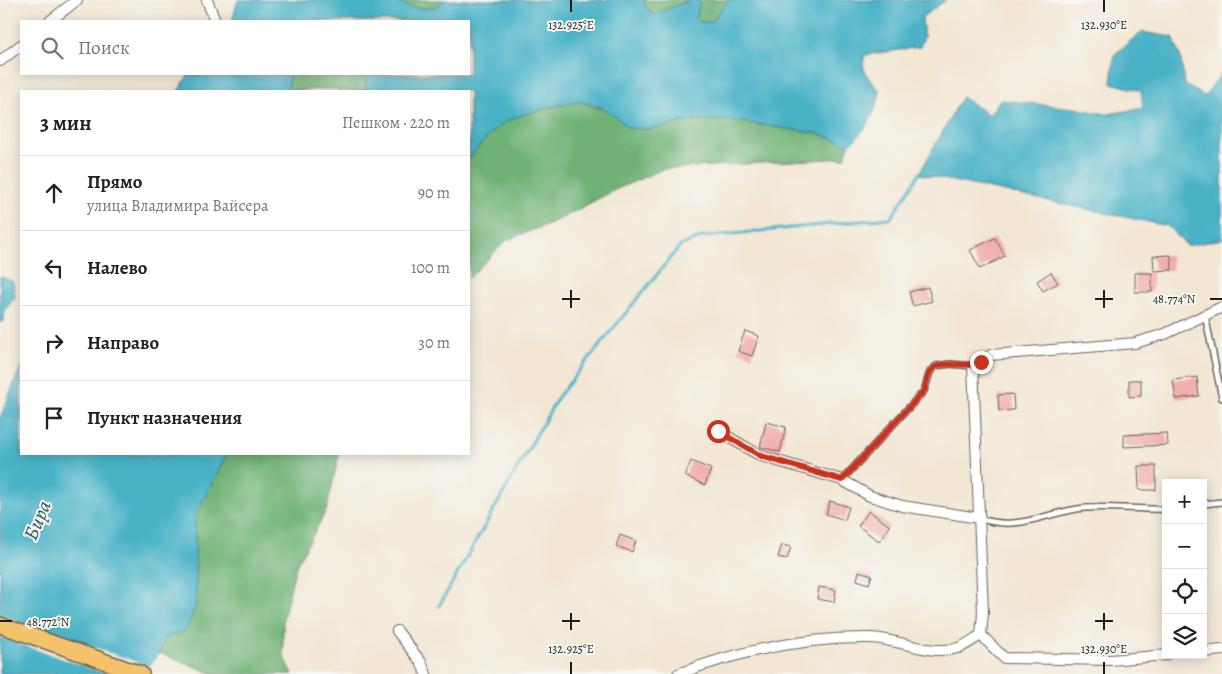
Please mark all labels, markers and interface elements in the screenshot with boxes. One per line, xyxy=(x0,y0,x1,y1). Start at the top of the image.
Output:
text: 132.925°E xyxy=(548,17,594,33)
text: 132.930°E xyxy=(1081,17,1127,33)
search box xyxy=(20,20,470,75)
icon: search xyxy=(38,34,66,62)
text: Поиск xyxy=(78,35,130,61)
text: 3 мин xyxy=(40,109,92,137)
text: Пешком · 220 m xyxy=(342,112,450,134)
text: Прямо xyxy=(87,169,142,195)
icon: ahead xyxy=(40,179,68,207)
text: 90 m xyxy=(418,182,450,204)
text: улица Владимира Вайсера xyxy=(87,195,268,217)
icon: left xyxy=(40,254,68,282)
text: Налево xyxy=(87,255,147,281)
text: 100 m xyxy=(411,257,450,279)
text: 48.774°N xyxy=(1153,291,1196,307)
icon: right xyxy=(40,329,68,357)
text: Направо xyxy=(87,330,159,356)
text: 30 m xyxy=(418,332,450,354)
route end xyxy=(970,351,993,374)
icon: arrive xyxy=(40,404,68,432)
text: Пункт назначения xyxy=(87,405,242,431)
route start xyxy=(707,420,730,443)
map controls xyxy=(1162,479,1207,659)
button: + xyxy=(1162,479,1207,524)
water label: Бира xyxy=(17,496,58,544)
button: − xyxy=(1162,524,1207,569)
button: locate xyxy=(1162,569,1207,614)
text: 48.772°N xyxy=(27,614,70,630)
button: layers xyxy=(1162,614,1207,659)
text: 132.925°E xyxy=(548,641,594,657)
text: 132.930°E xyxy=(1081,641,1127,657)

